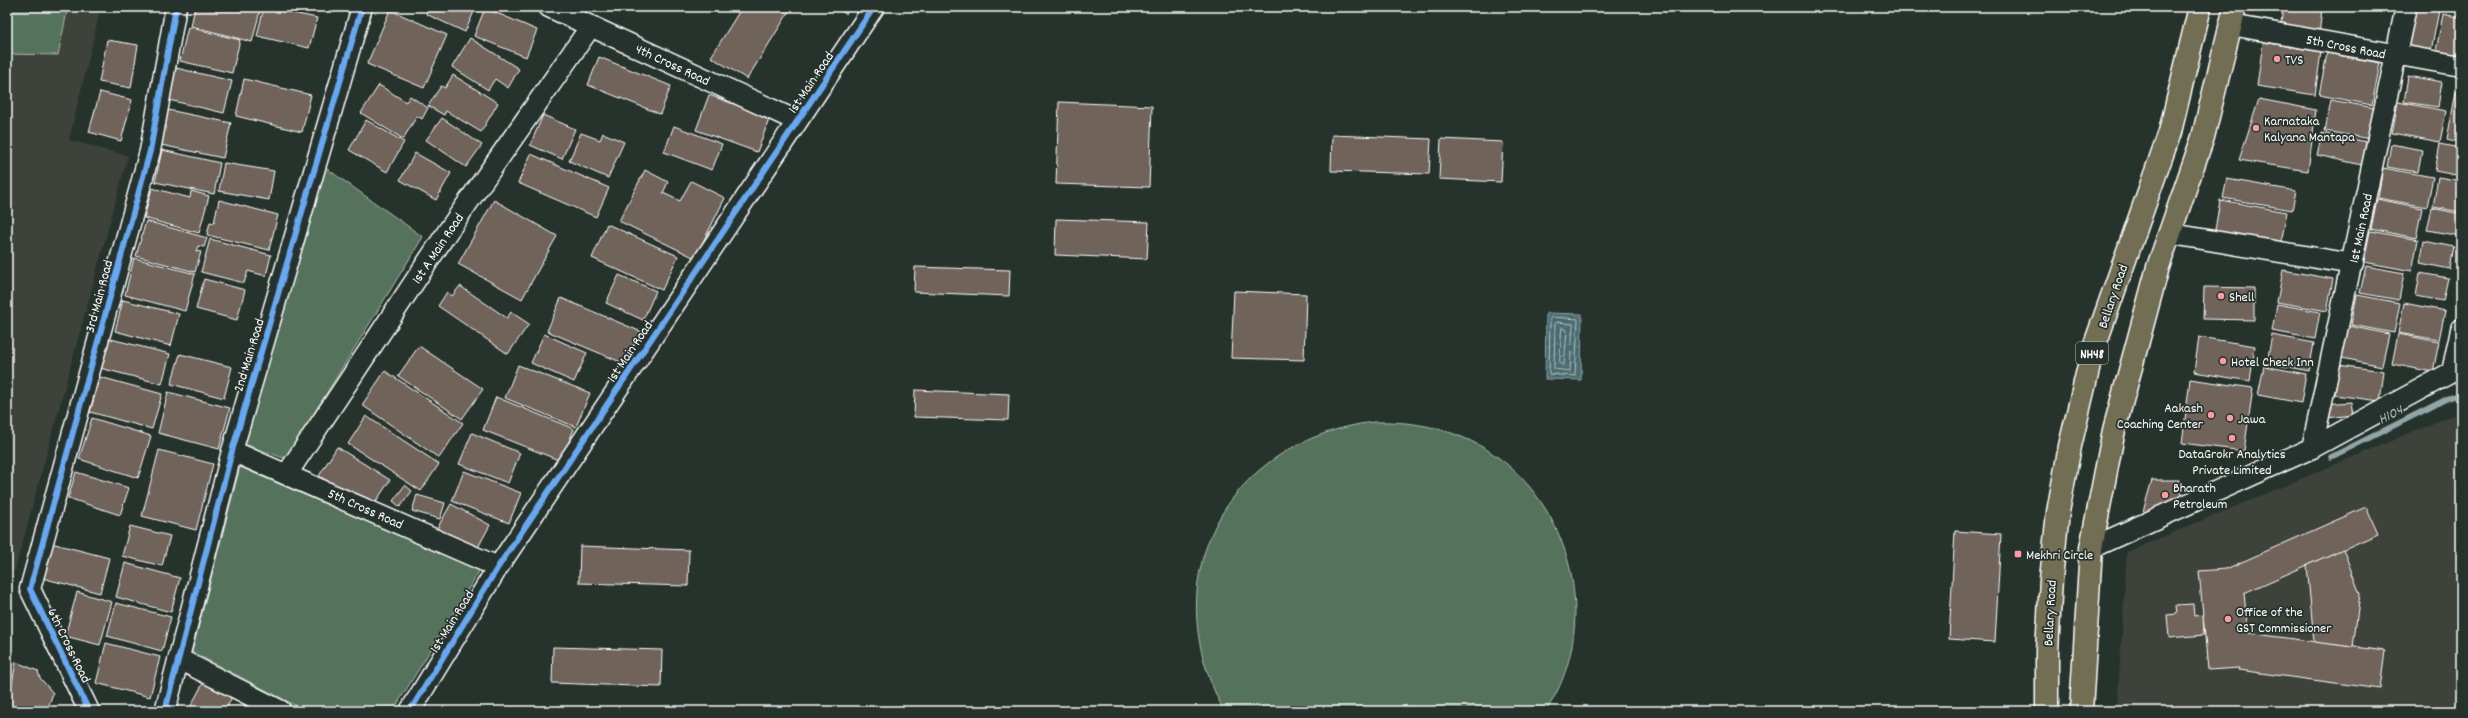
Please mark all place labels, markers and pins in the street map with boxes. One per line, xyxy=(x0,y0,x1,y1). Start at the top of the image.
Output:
place label: TVS xyxy=(2285,51,2304,71)
marker: TVS xyxy=(2272,54,2282,64)
place label: Karnataka Kalyana Mantapa xyxy=(2264,112,2355,148)
marker: Karnataka Kalyana Mantapa xyxy=(2251,123,2261,133)
place label: Shell xyxy=(2229,288,2255,308)
marker: Shell xyxy=(2216,291,2226,301)
place label: Hotel Check Inn xyxy=(2231,353,2314,373)
marker: Hotel Check Inn xyxy=(2218,356,2228,366)
place label: Aakash Coaching Center xyxy=(2117,399,2204,435)
marker: Aakash Coaching Center xyxy=(2206,410,2216,420)
place label: Jawa xyxy=(2238,410,2266,430)
marker: Jawa xyxy=(2225,413,2235,423)
marker: DataGrokr Analytics Private Limited xyxy=(2227,433,2237,443)
place label: DataGrokr Analytics Private Limited xyxy=(2178,445,2286,481)
place label: Bharath Petroleum xyxy=(2173,479,2227,515)
marker: Bharath Petroleum xyxy=(2160,490,2170,500)
place label: Mekhri Circle xyxy=(2026,546,2093,566)
marker: Mekhri Circle xyxy=(2013,549,2023,559)
place label: Office of the GST Commissioner xyxy=(2236,603,2332,639)
marker: Office of the GST Commissioner xyxy=(2223,614,2233,624)

